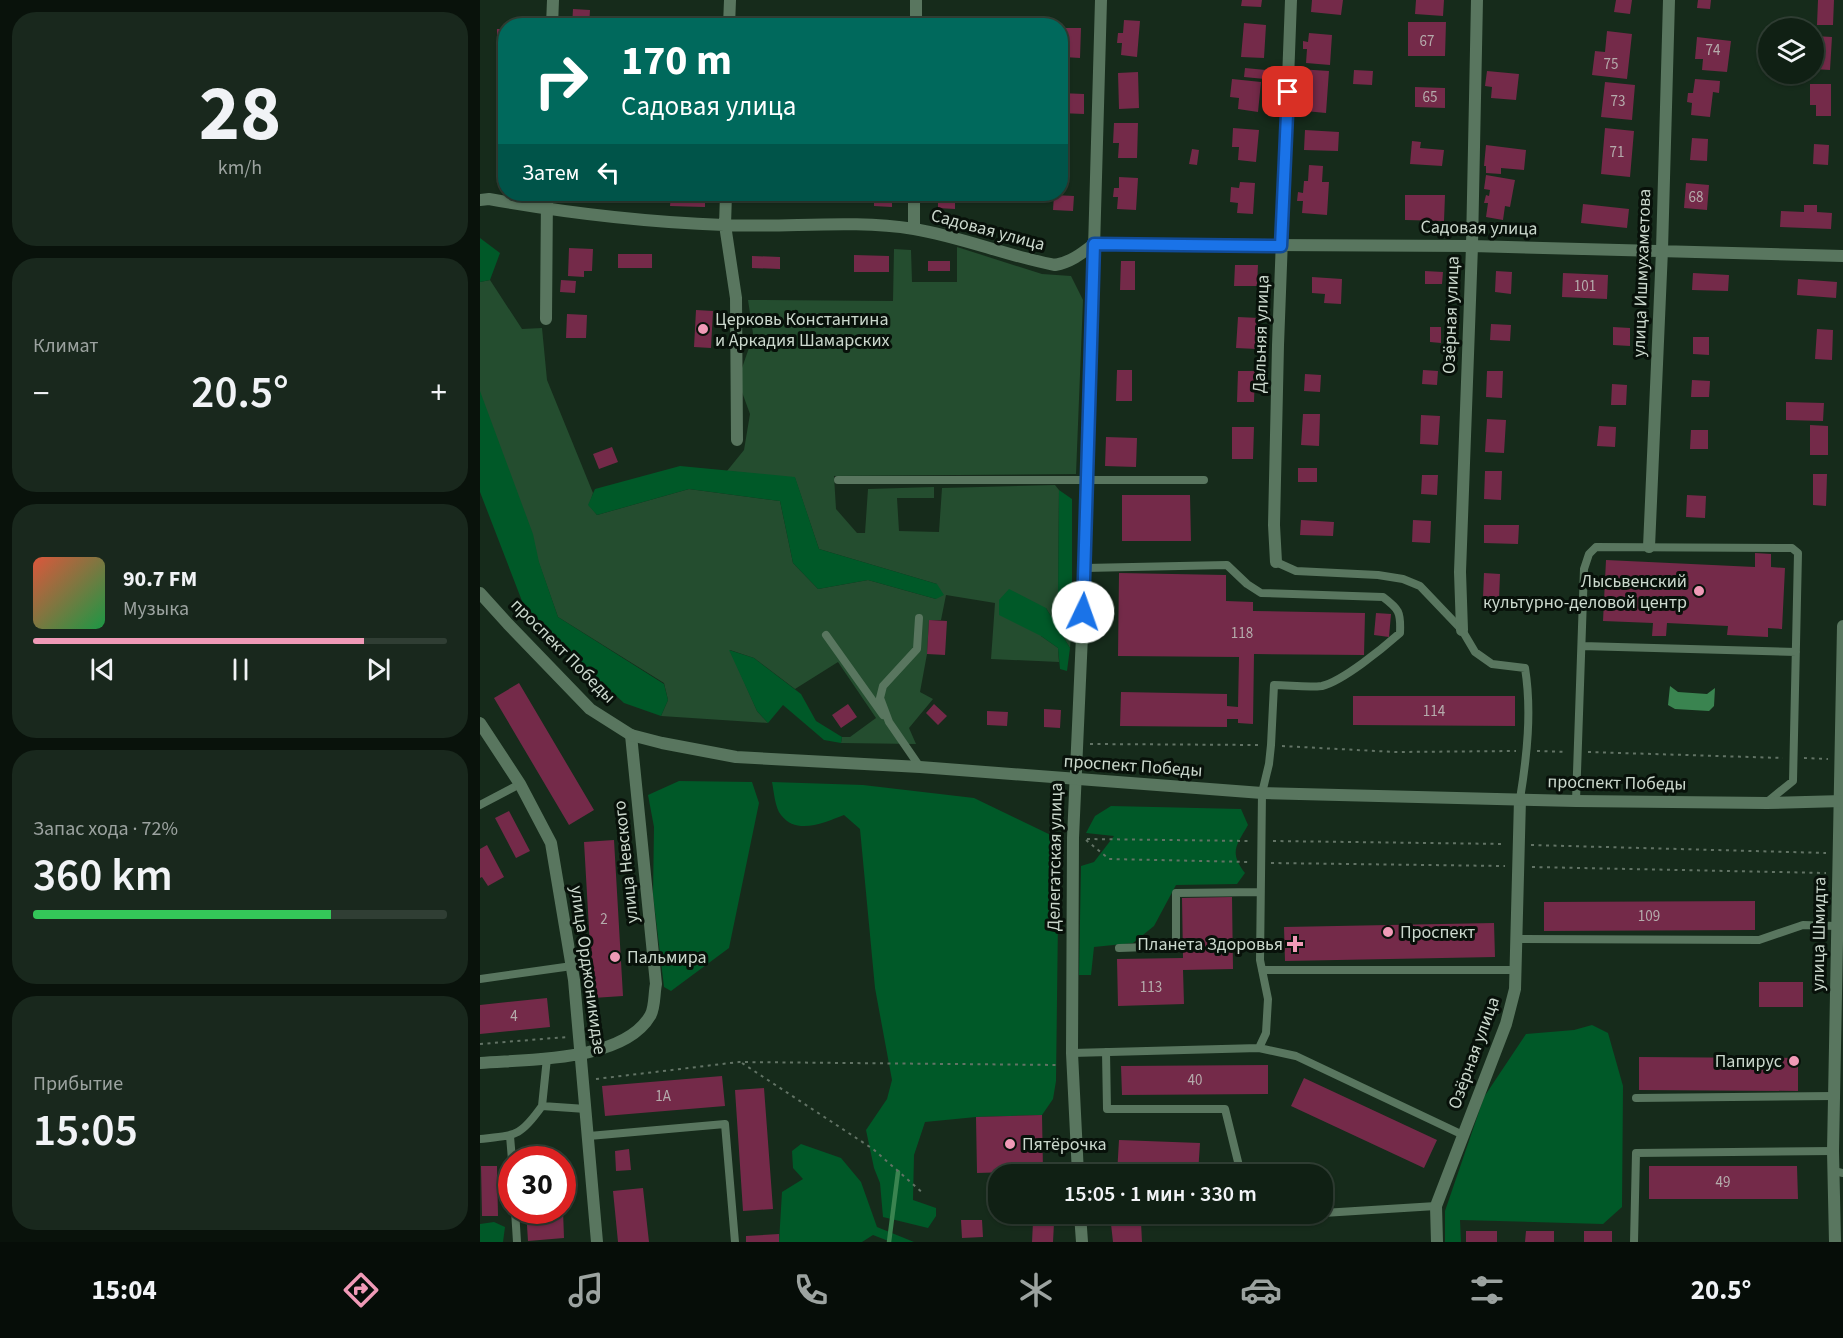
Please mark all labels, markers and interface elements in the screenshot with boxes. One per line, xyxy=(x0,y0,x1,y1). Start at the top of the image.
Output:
map controls xyxy=(1758,18,1824,84)
button: layers xyxy=(1758,18,1824,84)
text: 170 m xyxy=(621,31,732,91)
house number: 67 xyxy=(1420,31,1434,52)
house number: 74 xyxy=(1706,40,1721,61)
icon: right xyxy=(522,42,600,120)
house number: 75 xyxy=(1604,54,1618,75)
text: 28 xyxy=(199,59,281,170)
pin xyxy=(1262,66,1313,117)
icon: arrive xyxy=(1271,75,1304,108)
text: Садовая улица xyxy=(621,87,796,126)
house number: 65 xyxy=(1423,87,1437,108)
house number: 73 xyxy=(1611,91,1625,112)
house number: 71 xyxy=(1610,142,1624,163)
text: km/h xyxy=(218,154,262,182)
icon: left xyxy=(592,156,625,189)
text: Затем xyxy=(522,157,580,189)
house number: 68 xyxy=(1689,187,1703,208)
street label: улица Ишмухаметова xyxy=(1627,188,1657,358)
street label: Садовая улица xyxy=(928,203,1048,257)
street label: Садовая улица xyxy=(1420,214,1538,242)
street label: Озёрная улица xyxy=(1436,256,1466,374)
street label: Дальняя улица xyxy=(1246,274,1276,394)
house number: 101 xyxy=(1574,276,1596,297)
place label: Церковь Константина и Аркадия Шамарских xyxy=(715,307,890,353)
marker: Церковь Константина и Аркадия Шамарских xyxy=(696,322,710,336)
text: Климат xyxy=(33,332,99,360)
text: 20.5° xyxy=(191,361,289,425)
text: − xyxy=(33,370,49,417)
text: + xyxy=(431,370,447,417)
text: 90.7 FM xyxy=(123,563,197,595)
place label: Лысьвенский культурно-деловой центр xyxy=(1483,569,1687,615)
position arrow xyxy=(1051,580,1115,644)
marker: Лысьвенский культурно-деловой центр xyxy=(1692,584,1706,598)
street label: проспект Победы xyxy=(505,593,621,709)
text: Музыка xyxy=(123,595,189,623)
house number: 118 xyxy=(1231,623,1253,644)
icon: previous xyxy=(86,653,119,686)
icon: pause xyxy=(224,653,257,686)
icon: next xyxy=(362,653,395,686)
house number: 114 xyxy=(1423,701,1446,722)
street label: проспект Победы xyxy=(1063,749,1203,783)
street label: проспект Победы xyxy=(1547,769,1687,797)
street label: Делегатская улица xyxy=(1041,782,1069,932)
street label: улица Невского xyxy=(607,799,645,925)
text: Запас хода · 72% xyxy=(33,815,178,843)
text: 360 km xyxy=(33,844,173,908)
street label: улица Шмидта xyxy=(1806,877,1832,991)
street label: улица Орджоникидзе xyxy=(564,884,612,1056)
house number: 109 xyxy=(1638,906,1660,927)
house number: 2 xyxy=(600,909,608,930)
place label: Проспект xyxy=(1400,920,1475,945)
marker: Проспект xyxy=(1381,925,1395,939)
place label: Планета Здоровья xyxy=(1137,932,1283,957)
marker: Планета Здоровья xyxy=(1288,937,1302,951)
place label: Пальмира xyxy=(627,945,706,970)
marker: Пальмира xyxy=(608,950,622,964)
house number: 113 xyxy=(1140,977,1162,998)
street label: Озёрная улица xyxy=(1442,993,1506,1113)
house number: 4 xyxy=(510,1006,518,1027)
place label: Папирус xyxy=(1715,1049,1782,1074)
marker: Папирус xyxy=(1787,1054,1801,1068)
text: Прибытие xyxy=(33,1070,123,1098)
house number: 40 xyxy=(1188,1070,1202,1091)
house number: 1А xyxy=(655,1086,672,1107)
text: 15:05 xyxy=(33,1099,138,1163)
place label: Пятёрочка xyxy=(1022,1132,1107,1157)
marker: Пятёрочка xyxy=(1003,1137,1017,1151)
speed limit sign: 30 xyxy=(498,1146,576,1224)
house number: 49 xyxy=(1716,1172,1730,1193)
text: 15:05 · 1 мин · 330 m xyxy=(1064,1178,1257,1210)
icon: directions xyxy=(340,1269,382,1311)
icon: music xyxy=(565,1269,607,1311)
icon: phone xyxy=(790,1269,832,1311)
icon: climate xyxy=(1015,1269,1057,1311)
icon: car xyxy=(1240,1269,1282,1311)
icon: filters xyxy=(1466,1269,1508,1311)
text: 15:04 xyxy=(92,1271,157,1310)
text: 20.5° xyxy=(1691,1271,1751,1310)

